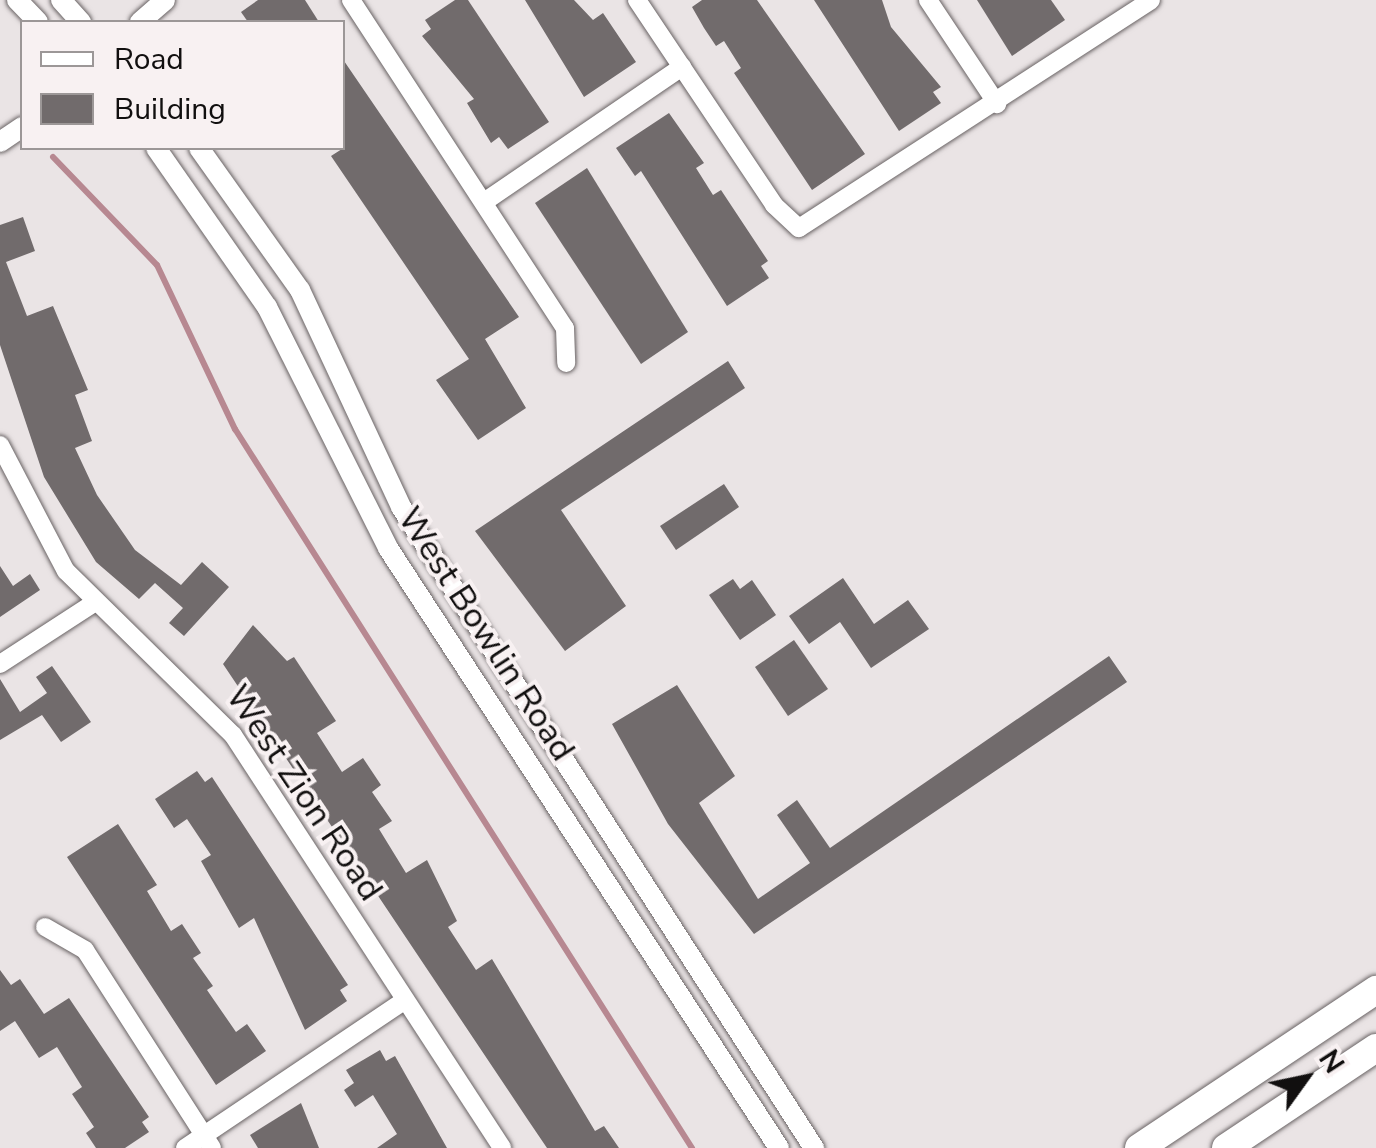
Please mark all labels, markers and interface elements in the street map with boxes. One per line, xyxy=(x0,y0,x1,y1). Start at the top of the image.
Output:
legend xyxy=(20,20,345,150)
text: Road xyxy=(114,39,184,80)
text: Building xyxy=(114,89,226,130)
street label: West Bowlin Road xyxy=(388,499,584,769)
street label: West Zion Road xyxy=(216,677,392,909)
north arrow xyxy=(1256,1028,1356,1128)
text: N xyxy=(1310,1043,1353,1081)

